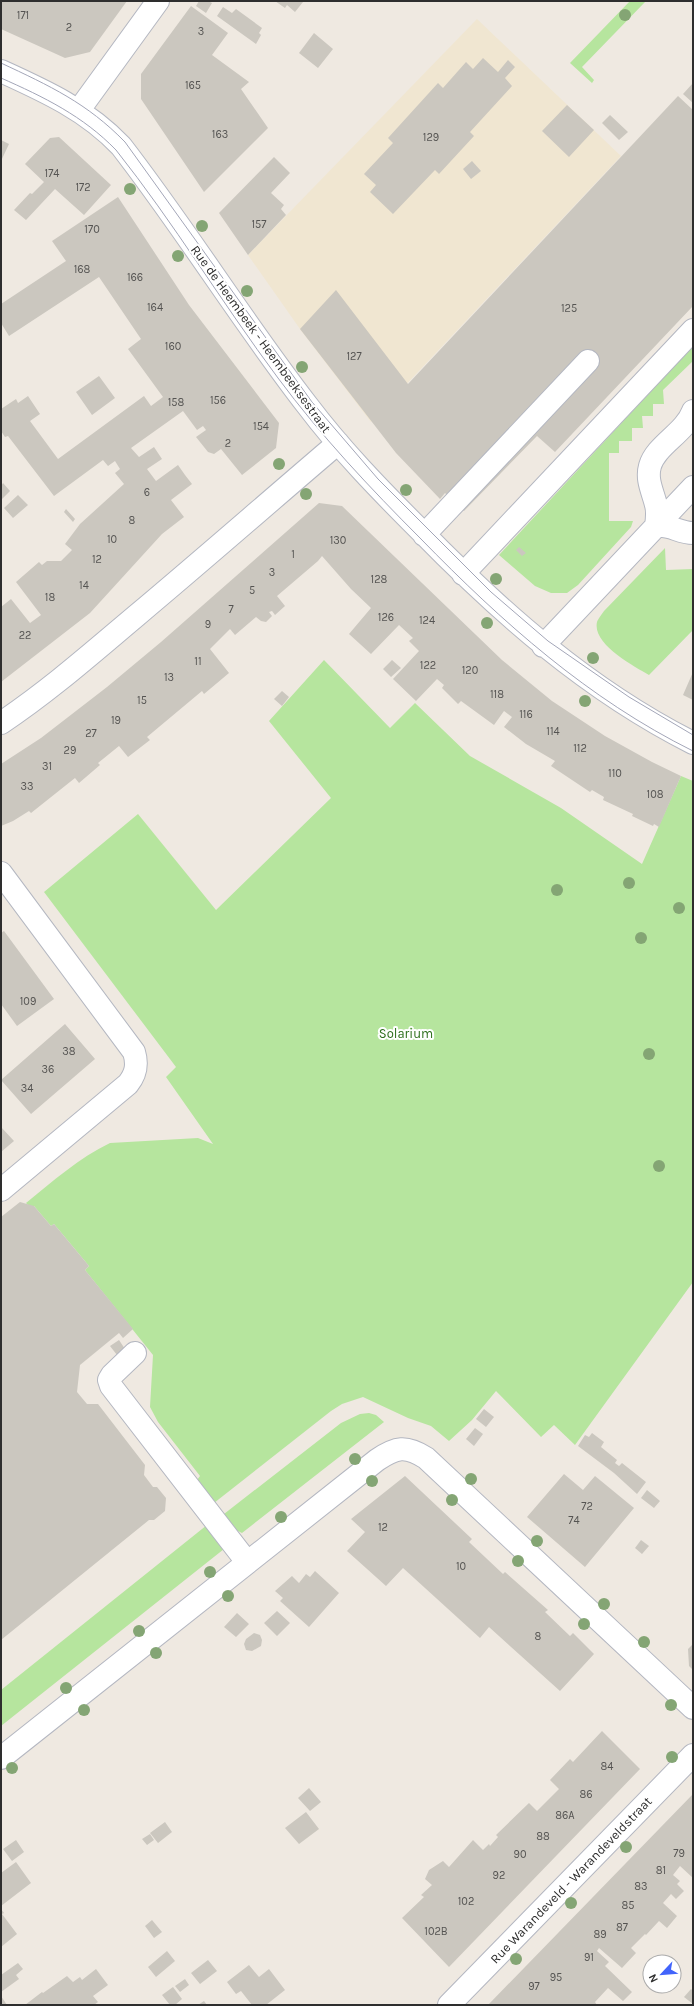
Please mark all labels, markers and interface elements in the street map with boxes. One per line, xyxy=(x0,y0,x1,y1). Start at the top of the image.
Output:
house number: 171 xyxy=(17,9,29,22)
house number: 2 xyxy=(66,21,72,34)
house number: 3 xyxy=(198,25,204,38)
house number: 165 xyxy=(185,79,201,92)
house number: 163 xyxy=(212,128,228,141)
house number: 129 xyxy=(423,131,439,144)
house number: 174 xyxy=(45,167,59,180)
house number: 172 xyxy=(75,181,91,194)
house number: 157 xyxy=(251,218,267,231)
house number: 170 xyxy=(84,223,100,236)
street label: Rue de Heembeek - Heembeeksestraat xyxy=(188,242,334,436)
house number: 168 xyxy=(74,263,91,276)
house number: 166 xyxy=(127,271,143,284)
house number: 164 xyxy=(147,301,163,314)
house number: 125 xyxy=(561,302,577,315)
house number: 160 xyxy=(165,340,181,353)
house number: 127 xyxy=(346,350,362,363)
house number: 156 xyxy=(210,394,226,407)
house number: 158 xyxy=(168,396,185,409)
house number: 154 xyxy=(253,420,269,433)
house number: 2 xyxy=(225,437,231,450)
house number: 6 xyxy=(144,486,150,499)
house number: 8 xyxy=(129,514,136,527)
house number: 10 xyxy=(107,533,117,546)
house number: 130 xyxy=(330,534,346,547)
house number: 1 xyxy=(291,548,295,561)
house number: 12 xyxy=(92,553,102,566)
house number: 3 xyxy=(269,566,275,579)
house number: 128 xyxy=(371,573,388,586)
house number: 14 xyxy=(79,579,89,592)
house number: 5 xyxy=(249,584,255,597)
house number: 18 xyxy=(45,591,55,604)
house number: 7 xyxy=(228,603,234,616)
house number: 126 xyxy=(378,611,394,624)
house number: 124 xyxy=(419,614,435,627)
house number: 9 xyxy=(205,618,211,631)
house number: 22 xyxy=(19,629,31,642)
house number: 11 xyxy=(194,655,202,668)
house number: 122 xyxy=(420,659,436,672)
house number: 120 xyxy=(462,664,478,677)
house number: 13 xyxy=(164,671,174,684)
house number: 118 xyxy=(490,688,504,701)
house number: 15 xyxy=(137,694,147,707)
house number: 116 xyxy=(519,708,533,721)
house number: 19 xyxy=(111,714,121,727)
house number: 114 xyxy=(546,725,560,738)
house number: 27 xyxy=(85,727,97,740)
house number: 112 xyxy=(573,742,587,755)
house number: 29 xyxy=(64,744,76,757)
house number: 31 xyxy=(42,760,52,773)
house number: 110 xyxy=(608,767,622,780)
house number: 33 xyxy=(21,780,34,793)
house number: 108 xyxy=(647,788,664,801)
house number: 109 xyxy=(20,995,36,1008)
park label: Solarium xyxy=(379,1026,433,1041)
house number: 38 xyxy=(62,1045,76,1058)
house number: 36 xyxy=(42,1063,54,1076)
house number: 34 xyxy=(21,1082,33,1095)
house number: 72 xyxy=(581,1500,593,1513)
house number: 74 xyxy=(568,1514,580,1527)
house number: 12 xyxy=(378,1521,388,1534)
house number: 10 xyxy=(456,1560,466,1573)
house number: 8 xyxy=(535,1630,542,1643)
house number: 84 xyxy=(601,1760,613,1773)
house number: 86 xyxy=(579,1788,593,1801)
street label: Rue Warandeveld - Warandeveldstraat xyxy=(487,1793,655,1966)
house number: 86A xyxy=(555,1809,575,1822)
house number: 88 xyxy=(536,1830,550,1843)
house number: 79 xyxy=(673,1847,685,1860)
house number: 90 xyxy=(514,1848,526,1861)
house number: 81 xyxy=(656,1864,666,1877)
house number: 92 xyxy=(493,1869,505,1882)
house number: 83 xyxy=(634,1880,648,1893)
house number: 102 xyxy=(458,1895,474,1908)
house number: 85 xyxy=(622,1899,634,1912)
house number: 87 xyxy=(616,1921,628,1934)
house number: 102B xyxy=(424,1925,448,1938)
house number: 89 xyxy=(593,1928,607,1941)
house number: 91 xyxy=(584,1951,594,1964)
north arrow xyxy=(642,1954,682,1994)
house number: 95 xyxy=(550,1971,562,1984)
text: N xyxy=(646,1972,661,1985)
house number: 97 xyxy=(528,1980,540,1993)

